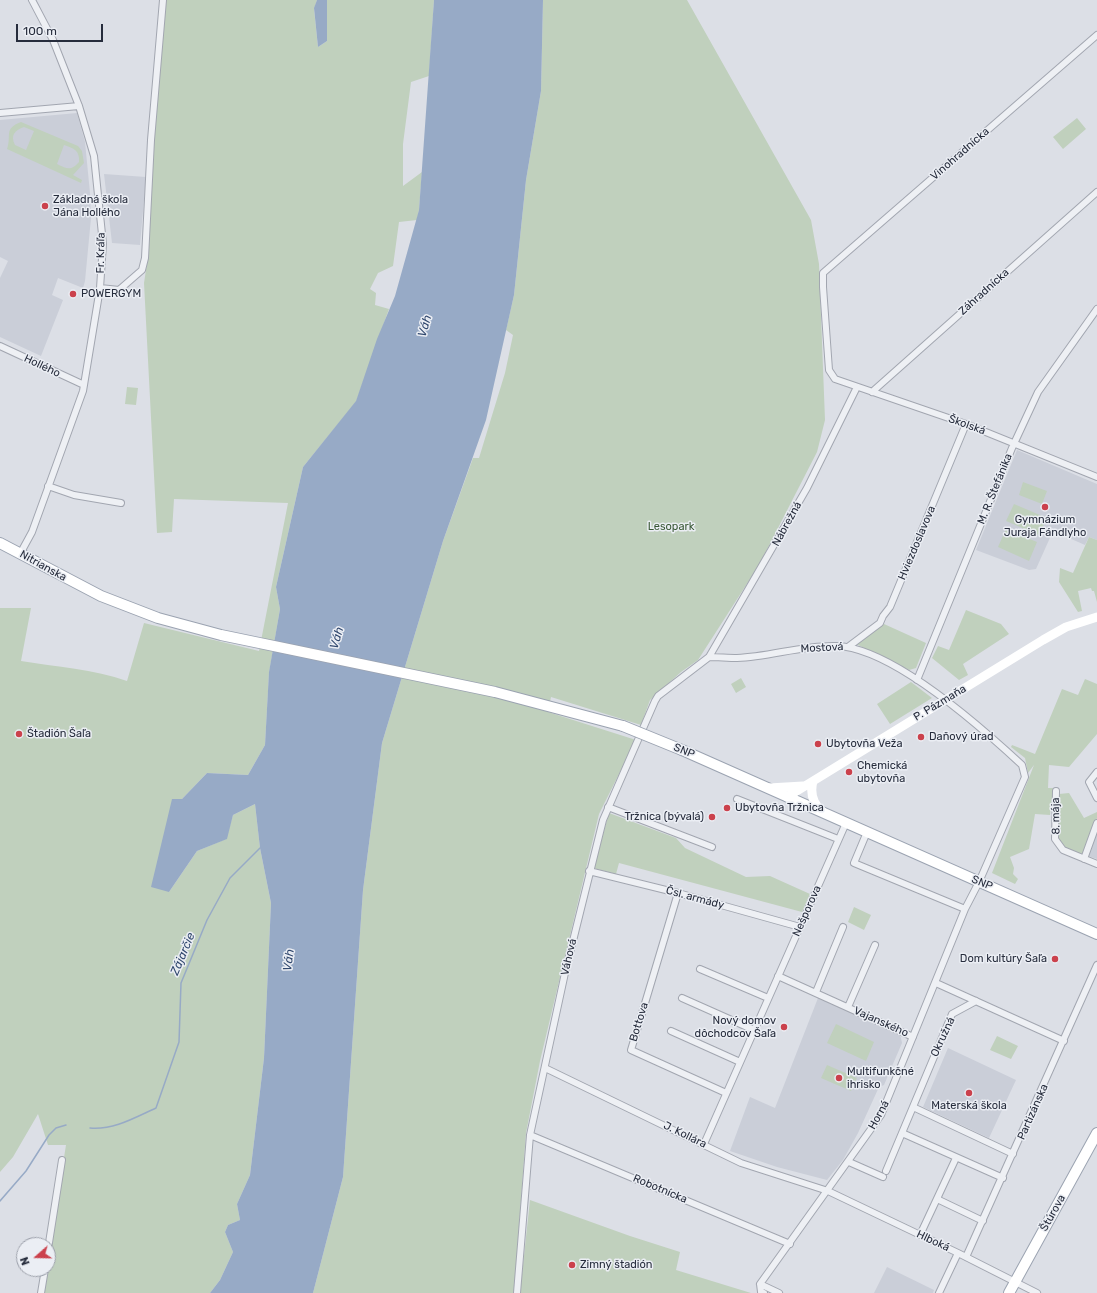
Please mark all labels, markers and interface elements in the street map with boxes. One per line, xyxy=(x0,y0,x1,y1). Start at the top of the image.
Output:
scale bar xyxy=(18,16,105,42)
text: 100 m xyxy=(23,24,57,38)
street label: Vinohradnícka xyxy=(928,125,992,183)
place label: Základná škola Jána Hollého xyxy=(53,193,128,219)
marker: Základná škola Jána Hollého xyxy=(40,201,50,211)
street label: Fr. Kráľa xyxy=(94,232,108,274)
street label: Záhradnícka xyxy=(956,266,1012,318)
place label: POWERGYM xyxy=(81,287,141,301)
marker: POWERGYM xyxy=(68,289,78,299)
water label: Váh xyxy=(415,313,435,339)
street label: Hollého xyxy=(22,352,62,380)
street label: Školská xyxy=(947,412,987,438)
street label: M. R. Štefánika xyxy=(975,452,1015,526)
street label: Nábrežná xyxy=(769,499,805,549)
marker: Gymnázium Juraja Fándlyho xyxy=(1040,502,1050,512)
street label: Hviezdoslavova xyxy=(895,504,939,582)
place label: Gymnázium Juraja Fándlyho xyxy=(1004,513,1086,539)
park label: Lesopark xyxy=(648,520,694,534)
street label: Nitrianska xyxy=(17,548,69,584)
water label: Váh xyxy=(327,625,347,651)
street label: Mostová xyxy=(800,640,844,656)
street label: P. Pázmaňa xyxy=(911,682,969,724)
place label: Štadión Šaľa xyxy=(27,727,91,741)
marker: Štadión Šaľa xyxy=(14,729,24,739)
place label: Daňový úrad xyxy=(929,730,994,744)
marker: Daňový úrad xyxy=(916,732,926,742)
place label: Ubytovňa Veža xyxy=(826,737,903,751)
marker: Ubytovňa Veža xyxy=(813,739,823,749)
street label: SNP xyxy=(672,741,696,761)
place label: Chemická ubytovňa xyxy=(857,759,907,785)
marker: Chemická ubytovňa xyxy=(844,767,854,777)
street label: 8. mája xyxy=(1049,797,1063,835)
place label: Ubytovňa Tržnica xyxy=(735,801,824,815)
marker: Ubytovňa Tržnica xyxy=(722,803,732,813)
place label: Tržnica (bývalá) xyxy=(624,810,704,824)
marker: Tržnica (bývalá) xyxy=(707,812,717,822)
street label: SNP xyxy=(970,873,994,893)
street label: Nešporova xyxy=(790,883,824,939)
street label: Čsl. armády xyxy=(664,884,726,912)
water label: Zájarčie xyxy=(168,930,198,978)
street label: Váhová xyxy=(558,937,580,977)
water label: Váh xyxy=(281,948,297,972)
place label: Dom kultúry Šaľa xyxy=(960,952,1047,966)
marker: Dom kultúry Šaľa xyxy=(1050,954,1060,964)
street label: Bottova xyxy=(627,1001,651,1043)
street label: Vajanského xyxy=(852,1004,910,1040)
place label: Nový domov dôchodcov Šaľa xyxy=(695,1014,776,1040)
street label: Okružná xyxy=(928,1015,958,1059)
marker: Nový domov dôchodcov Šaľa xyxy=(779,1022,789,1032)
place label: Multifunkčné ihrisko xyxy=(847,1065,914,1091)
marker: Multifunkčné ihrisko xyxy=(834,1073,844,1083)
street label: Partizánska xyxy=(1015,1082,1051,1142)
marker: Materská škola xyxy=(964,1088,974,1098)
street label: Horná xyxy=(866,1098,892,1132)
place label: Materská škola xyxy=(931,1099,1007,1113)
street label: J. Kollára xyxy=(661,1119,709,1151)
street label: Robotnícka xyxy=(631,1172,689,1206)
street label: Štúrova xyxy=(1038,1192,1068,1234)
street label: Hlboká xyxy=(914,1228,952,1254)
north arrow xyxy=(16,1237,56,1277)
text: N xyxy=(18,1255,33,1267)
place label: Zimný štadión xyxy=(580,1258,652,1272)
marker: Zimný štadión xyxy=(567,1260,577,1270)

